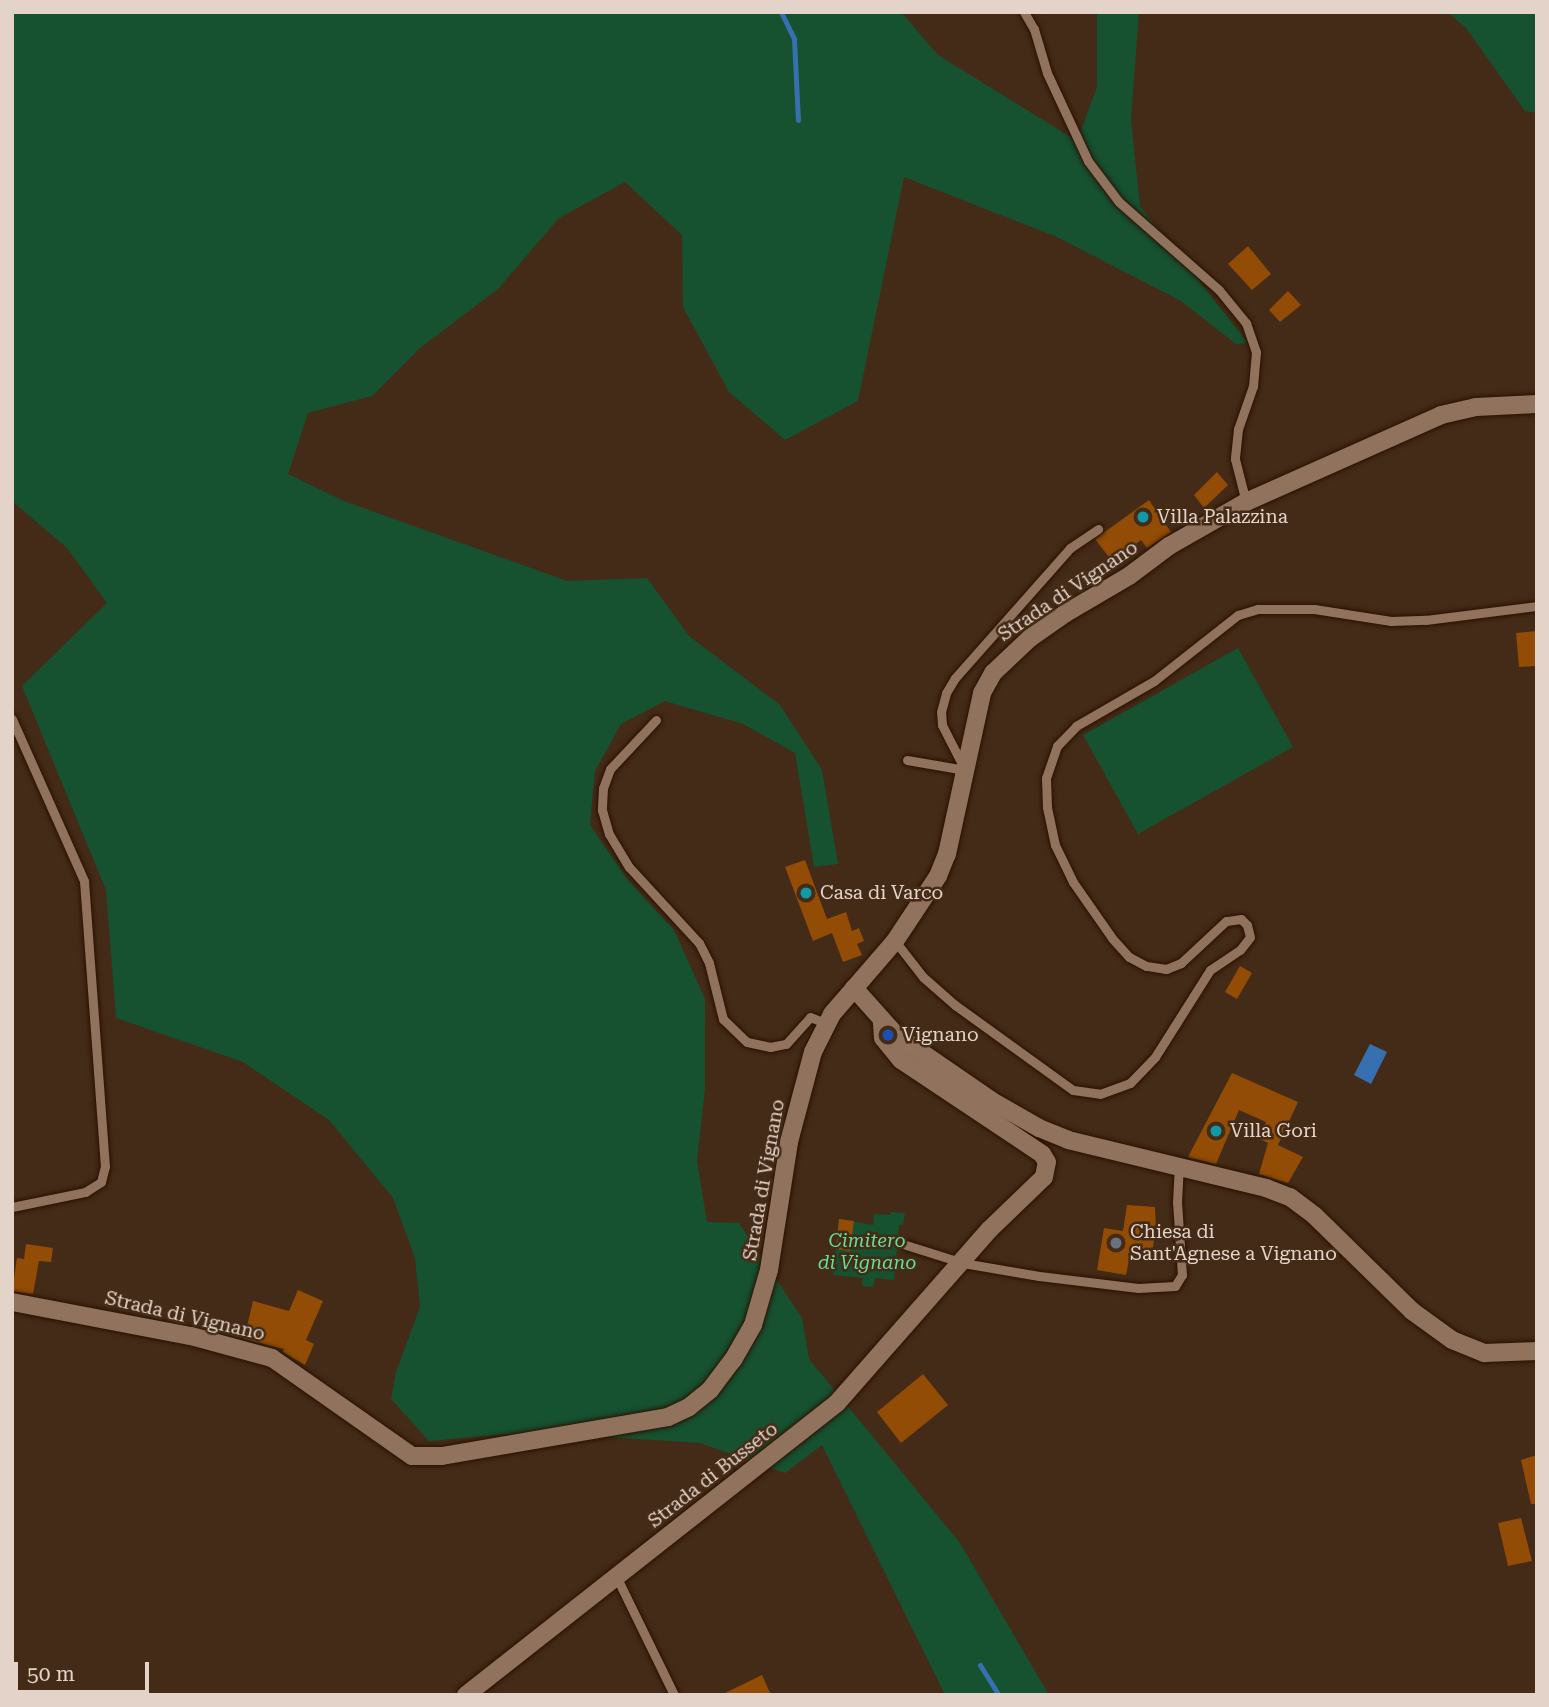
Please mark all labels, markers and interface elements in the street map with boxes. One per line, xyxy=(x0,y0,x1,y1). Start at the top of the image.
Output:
place label: Villa Palazzina xyxy=(1157,506,1288,528)
marker: Villa Palazzina xyxy=(1135,509,1151,525)
street label: Strada di Vignano xyxy=(994,536,1142,646)
place label: Casa di Varco xyxy=(820,882,943,904)
marker: Casa di Varco xyxy=(798,885,814,901)
place label: Vignano xyxy=(902,1024,979,1046)
marker: Vignano xyxy=(880,1027,896,1043)
street label: Strada di Vignano xyxy=(739,1098,789,1262)
place label: Villa Gori xyxy=(1230,1120,1317,1142)
marker: Villa Gori xyxy=(1208,1123,1224,1139)
place label: Chiesa di Sant'Agnese a Vignano xyxy=(1130,1221,1337,1265)
park label: Cimitero di Vignano xyxy=(818,1230,916,1274)
marker: Chiesa di Sant'Agnese a Vignano xyxy=(1108,1235,1124,1251)
street label: Strada di Vignano xyxy=(103,1287,267,1345)
street label: Strada di Busseto xyxy=(644,1417,782,1533)
scale bar xyxy=(18,1648,152,1692)
text: 50 m xyxy=(27,1662,75,1686)

